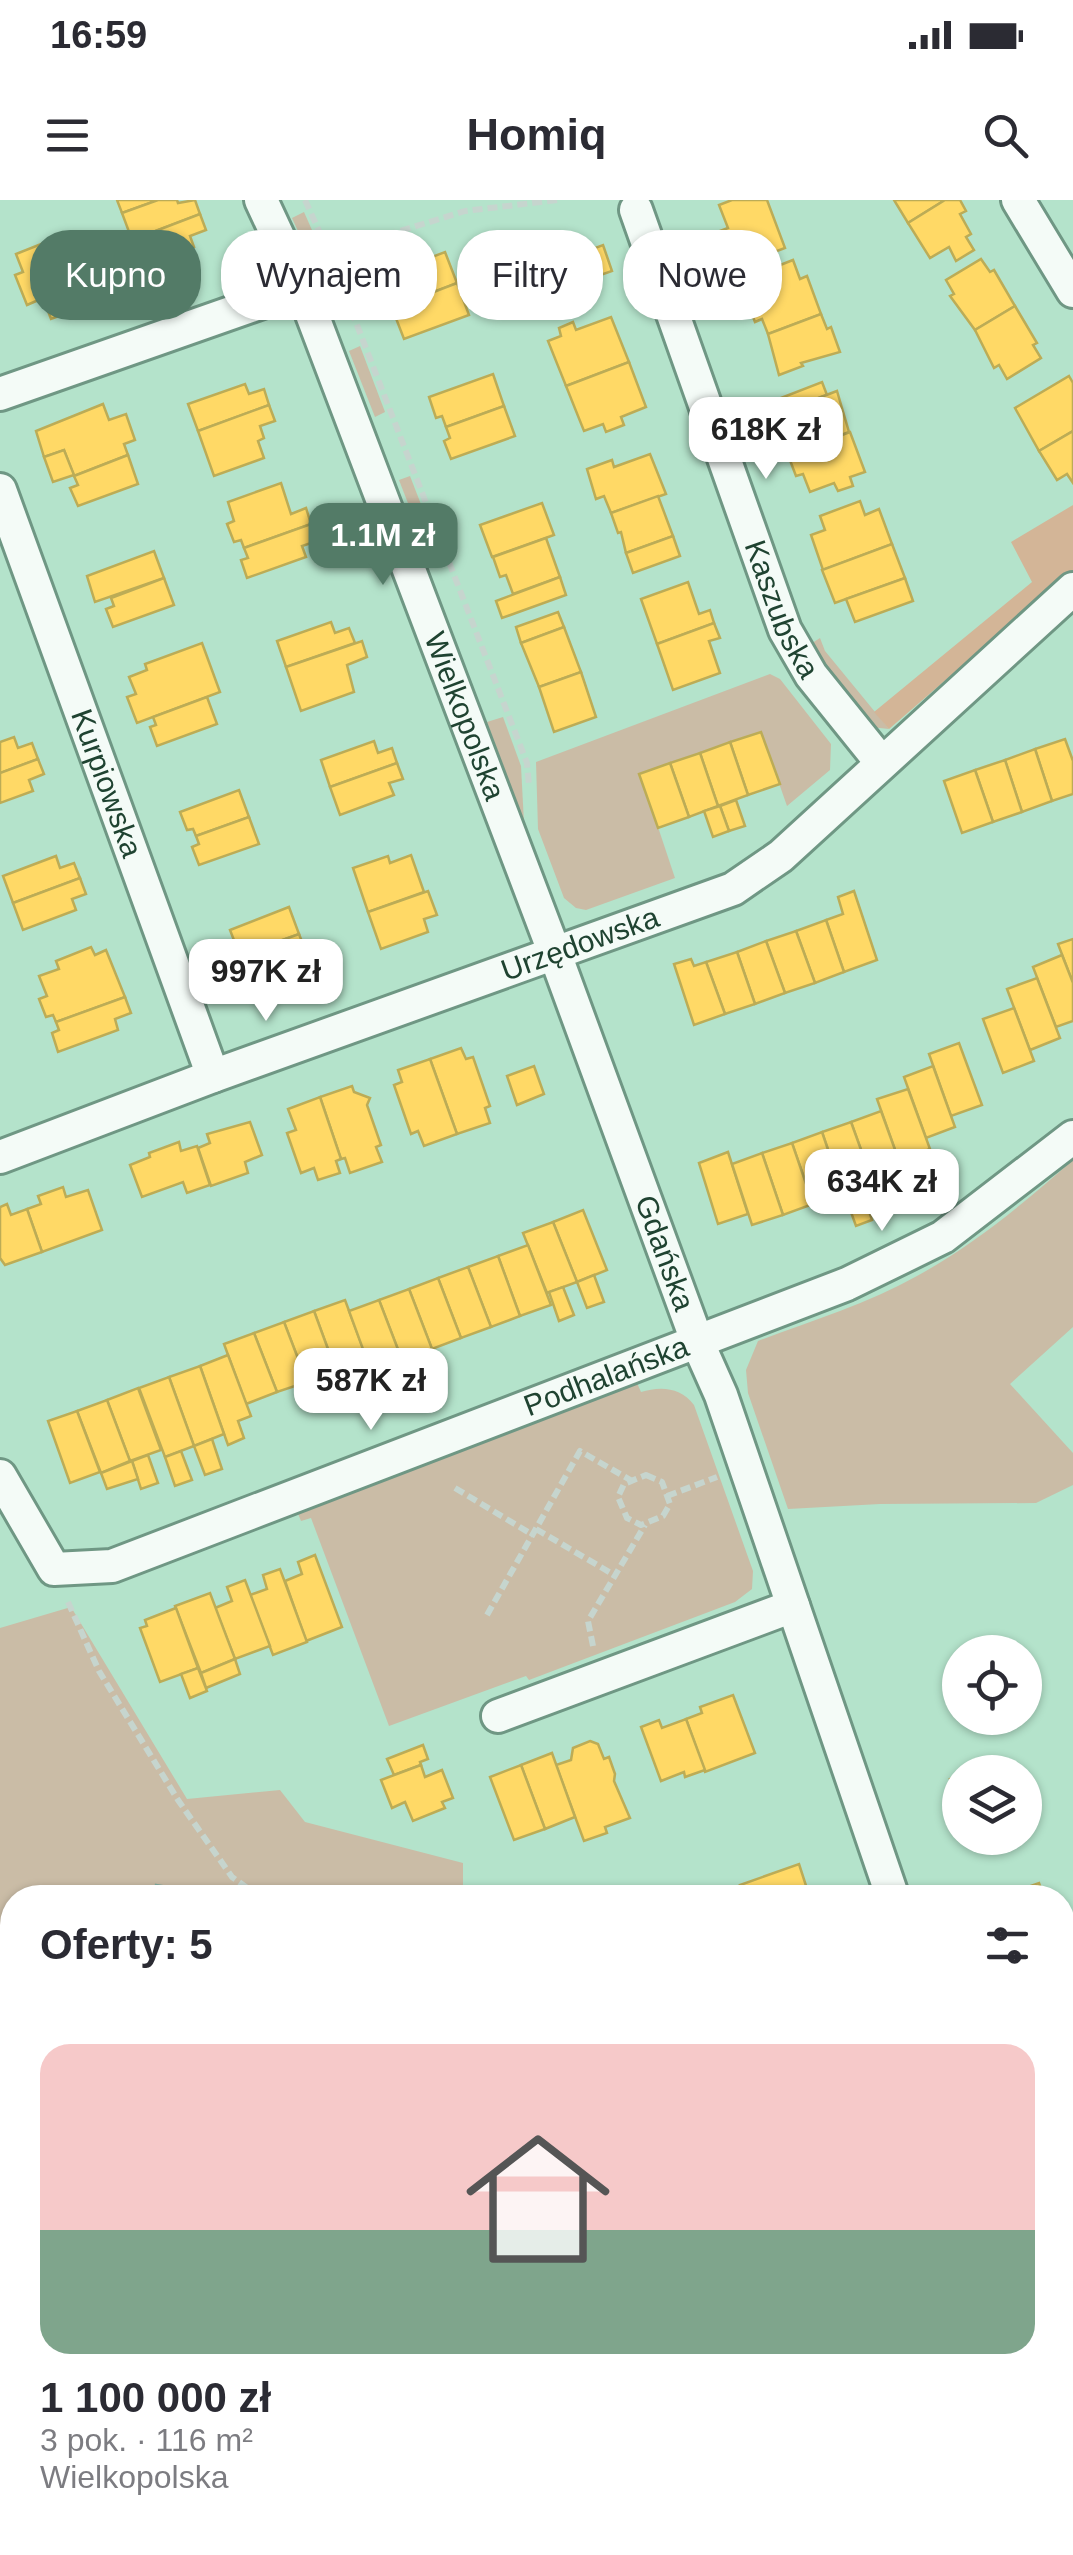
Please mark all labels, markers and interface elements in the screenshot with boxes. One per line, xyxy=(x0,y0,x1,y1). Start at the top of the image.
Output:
text: 16:59 xyxy=(50,14,147,56)
icon: menu xyxy=(40,108,95,163)
icon: search xyxy=(978,108,1033,163)
text: Homiq xyxy=(467,109,607,160)
chip: Kupno xyxy=(30,230,201,320)
chip: Wynajem xyxy=(221,230,437,320)
chip: Filtry xyxy=(457,230,603,320)
chip: Nowe xyxy=(623,230,782,320)
pin: 618K zł xyxy=(674,397,858,482)
text: 618K zł xyxy=(711,411,821,447)
pin: 1.1M zł xyxy=(291,503,475,588)
text: 1.1M zł xyxy=(331,517,435,553)
street label: Kaszubska xyxy=(738,536,826,684)
street label: Wielkopolska xyxy=(418,627,512,805)
street label: Kurpiowska xyxy=(65,705,149,862)
street label: Urzędowska xyxy=(497,900,663,987)
pin: 997K zł xyxy=(174,939,358,1024)
text: 997K zł xyxy=(211,953,321,989)
pin: 634K zł xyxy=(790,1149,974,1234)
text: 634K zł xyxy=(827,1163,937,1199)
street label: Gdańska xyxy=(629,1191,701,1315)
street label: Podhalańska xyxy=(519,1329,693,1422)
pin: 587K zł xyxy=(279,1348,463,1433)
text: 587K zł xyxy=(316,1362,426,1398)
map controls xyxy=(942,1635,1042,1855)
button: locate xyxy=(942,1635,1042,1735)
button: layers xyxy=(942,1755,1042,1855)
icon: filters xyxy=(980,1918,1035,1973)
text: Oferty: 5 xyxy=(40,1921,213,1968)
icon: home xyxy=(448,2109,628,2289)
text: 1 100 000 zł xyxy=(40,2374,271,2421)
text: 3 pok. · 116 m² xyxy=(40,2422,253,2458)
text: Wielkopolska xyxy=(40,2459,229,2495)

